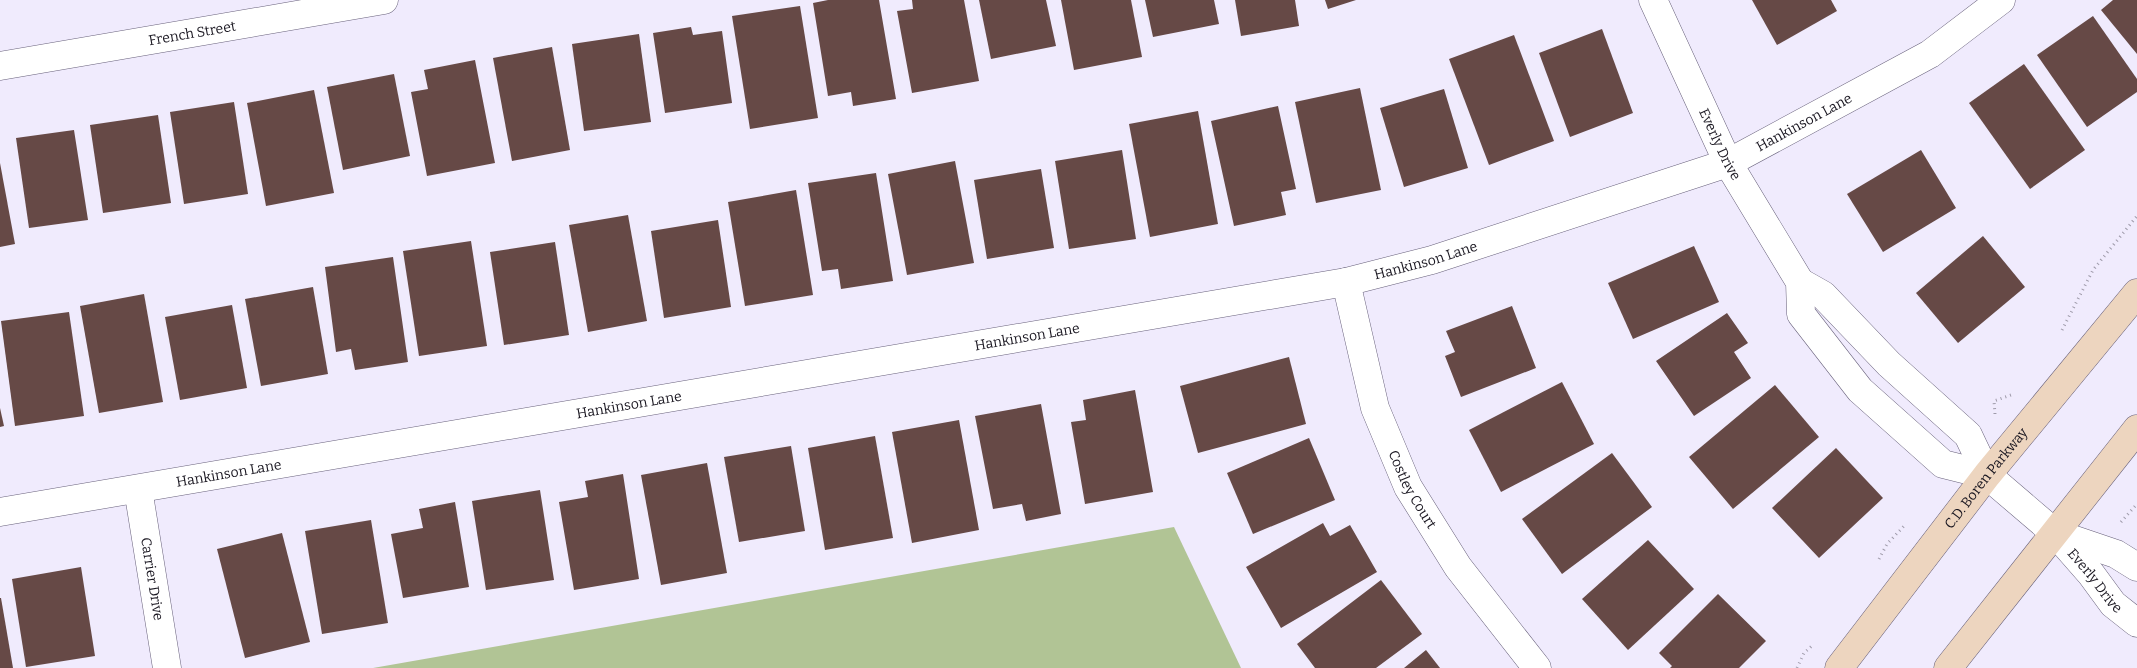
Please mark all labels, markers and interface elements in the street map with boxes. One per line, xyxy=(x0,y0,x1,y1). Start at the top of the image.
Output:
street label: French Street xyxy=(147,18,237,49)
street label: Hankinson Lane xyxy=(1753,90,1855,155)
street label: Everly Drive xyxy=(1695,106,1744,183)
street label: Hankinson Lane xyxy=(1372,238,1479,283)
street label: Hankinson Lane xyxy=(973,320,1081,354)
street label: Hankinson Lane xyxy=(575,388,683,422)
street label: C.D. Boren Parkway xyxy=(1941,424,2032,532)
street label: Costley Court xyxy=(1385,448,1440,532)
street label: Hankinson Lane xyxy=(175,456,283,491)
street label: Carrier Drive xyxy=(137,536,167,622)
street label: Everly Drive xyxy=(2064,545,2125,617)

